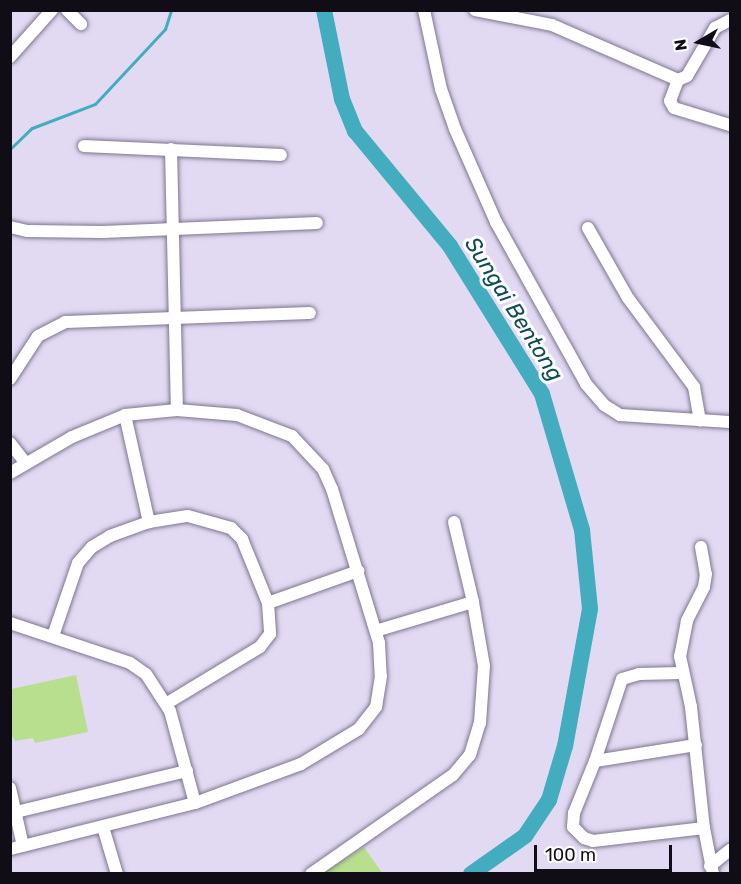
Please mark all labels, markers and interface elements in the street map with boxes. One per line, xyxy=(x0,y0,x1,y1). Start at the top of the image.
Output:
north arrow xyxy=(669,12,729,72)
text: N xyxy=(670,38,691,52)
water label: Sungai Bentong xyxy=(459,232,569,386)
scale bar xyxy=(537,833,675,871)
text: 100 m xyxy=(545,844,596,866)

